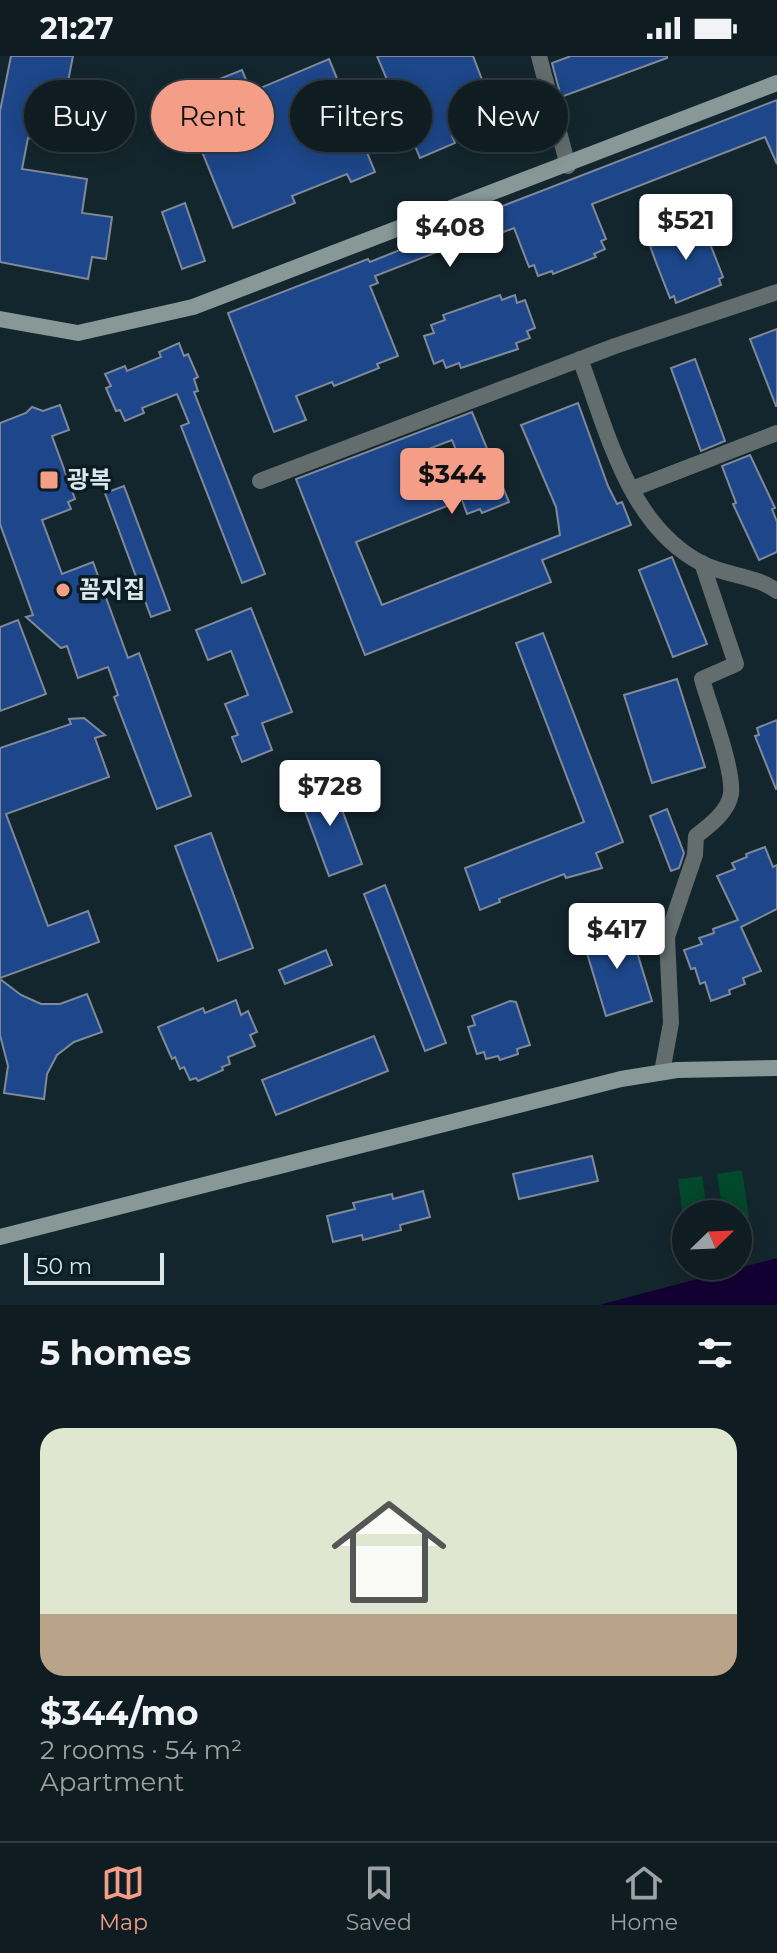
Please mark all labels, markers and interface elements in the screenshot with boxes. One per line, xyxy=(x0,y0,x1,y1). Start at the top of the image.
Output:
text: 21:27 xyxy=(40,10,114,47)
chip: Buy xyxy=(24,80,135,152)
chip: Rent xyxy=(151,80,274,152)
chip: Filters xyxy=(290,80,432,152)
chip: New xyxy=(448,80,568,152)
pin: $521 xyxy=(639,194,733,262)
pin: $408 xyxy=(403,201,497,269)
text: $521 xyxy=(657,204,715,236)
text: $408 xyxy=(415,211,485,243)
pin: $344 xyxy=(405,448,499,516)
text: $344 xyxy=(418,458,486,490)
place label: 광복 xyxy=(67,465,111,494)
marker: 광복 xyxy=(38,469,60,491)
place label: 꼼지집 xyxy=(79,575,145,604)
marker: 꼼지집 xyxy=(54,581,72,599)
pin: $728 xyxy=(283,760,377,828)
text: $728 xyxy=(298,770,362,802)
pin: $417 xyxy=(570,903,664,971)
text: $417 xyxy=(587,913,647,945)
north arrow xyxy=(672,1200,752,1280)
map controls xyxy=(672,1200,752,1280)
scale bar xyxy=(24,1249,164,1285)
text: 50 m xyxy=(36,1253,92,1280)
icon: filters xyxy=(693,1331,737,1375)
text: 5 homes xyxy=(40,1332,191,1374)
icon: home xyxy=(317,1480,461,1624)
text: $344/mo xyxy=(40,1692,199,1734)
text: 2 rooms · 54 m² xyxy=(40,1734,242,1766)
text: Apartment xyxy=(40,1766,184,1798)
tab: Map xyxy=(99,1861,148,1936)
tab: Saved xyxy=(346,1861,412,1936)
tab: Home xyxy=(610,1861,678,1936)

